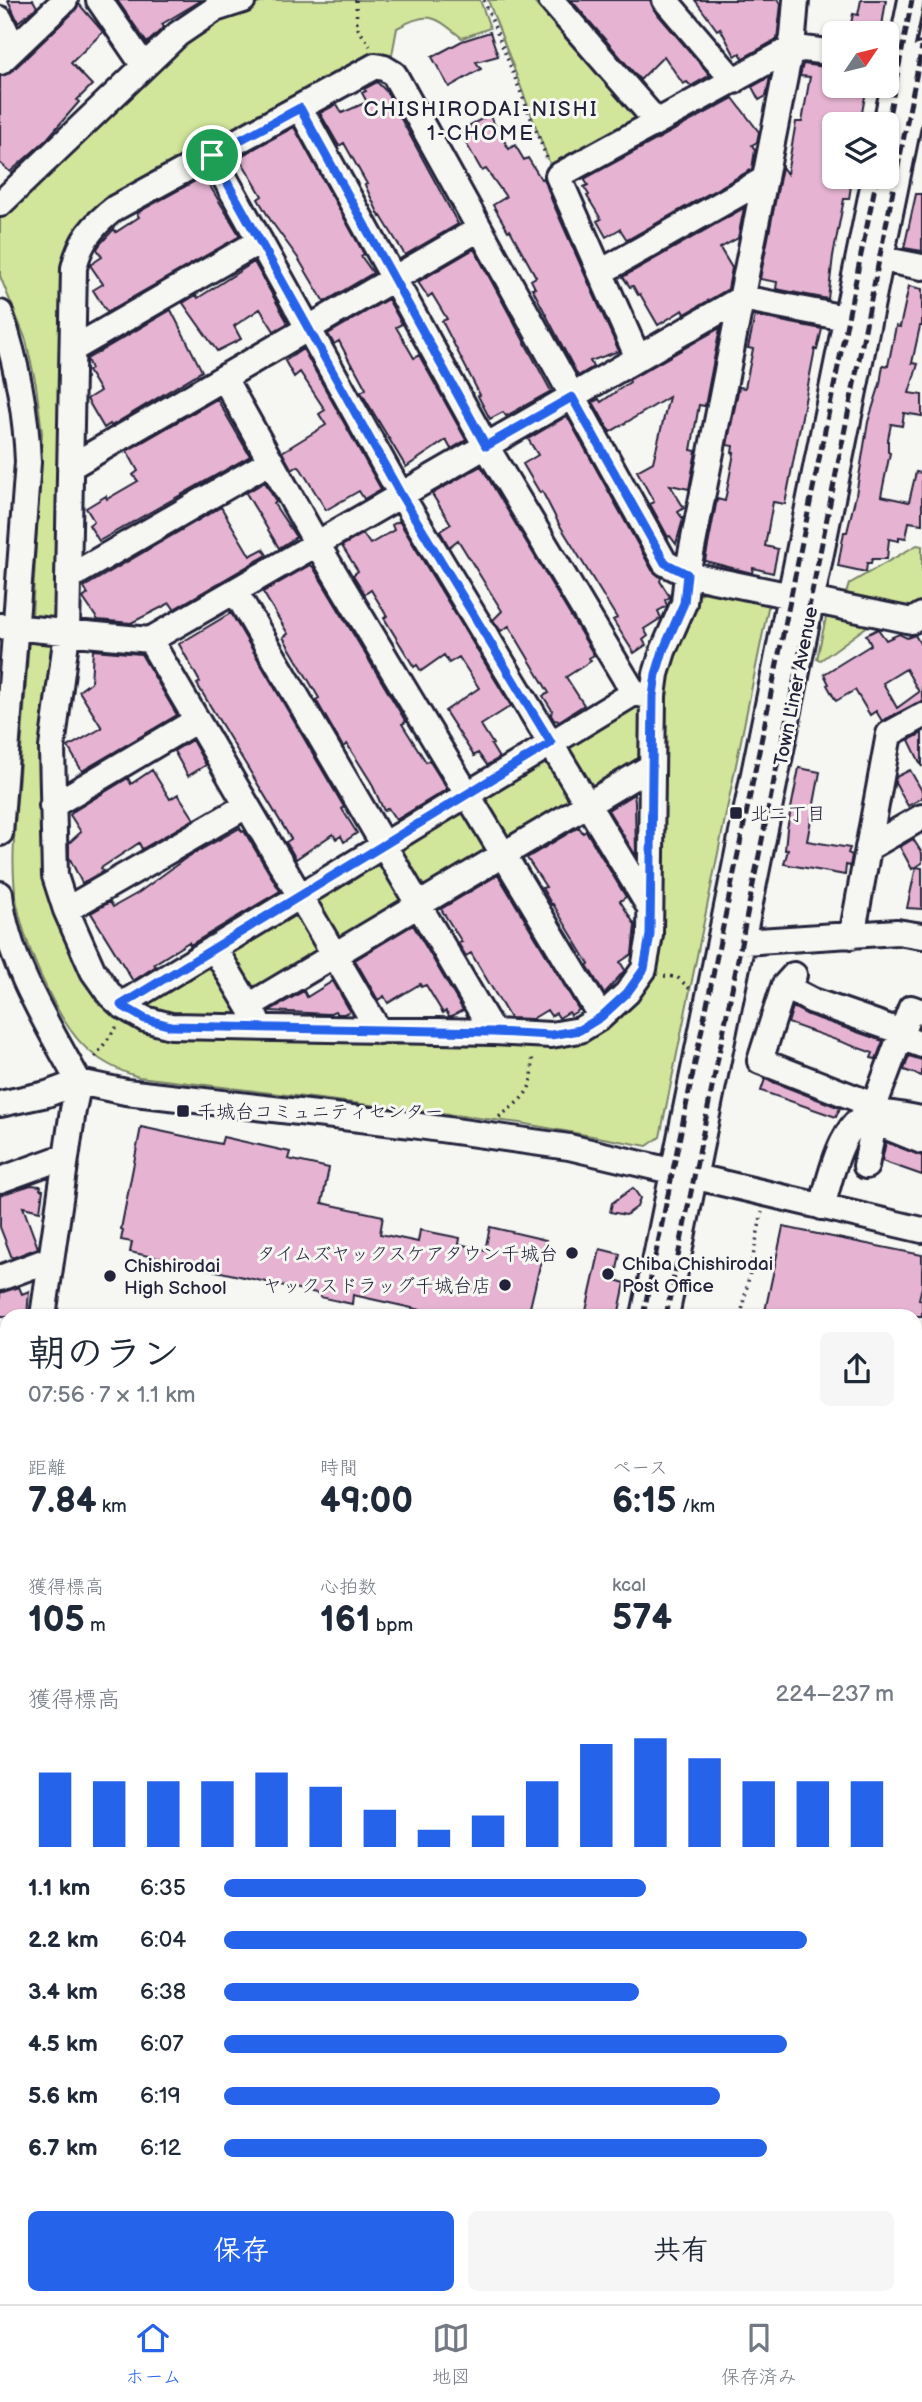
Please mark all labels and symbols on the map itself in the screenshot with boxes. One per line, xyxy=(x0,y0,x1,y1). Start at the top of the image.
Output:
north arrow xyxy=(822,21,900,98)
district label: CHISHIRODAI-NISHI 1-CHOME xyxy=(364,97,598,146)
pin xyxy=(182,125,242,185)
street label: Town Liner Avenue xyxy=(770,605,823,768)
place label: 北二丁目 xyxy=(750,803,826,826)
marker: 北二丁目 xyxy=(728,805,744,821)
place label: 千城台コミュニティセンター xyxy=(197,1101,443,1124)
marker: 千城台コミュニティセンター xyxy=(175,1103,191,1119)
place label: タイムズヤックスケアタウン千城台 xyxy=(257,1243,558,1266)
marker: タイムズヤックスケアタウン千城台 xyxy=(564,1245,580,1261)
place label: Chiba Chishirodai Post Office xyxy=(622,1253,773,1298)
place label: Chishirodai High School xyxy=(124,1255,227,1300)
marker: Chiba Chishirodai Post Office xyxy=(600,1266,616,1282)
marker: Chishirodai High School xyxy=(102,1268,118,1284)
place label: ヤックスドラッグ千城台店 xyxy=(263,1275,491,1298)
marker: ヤックスドラッグ千城台店 xyxy=(497,1277,513,1293)

